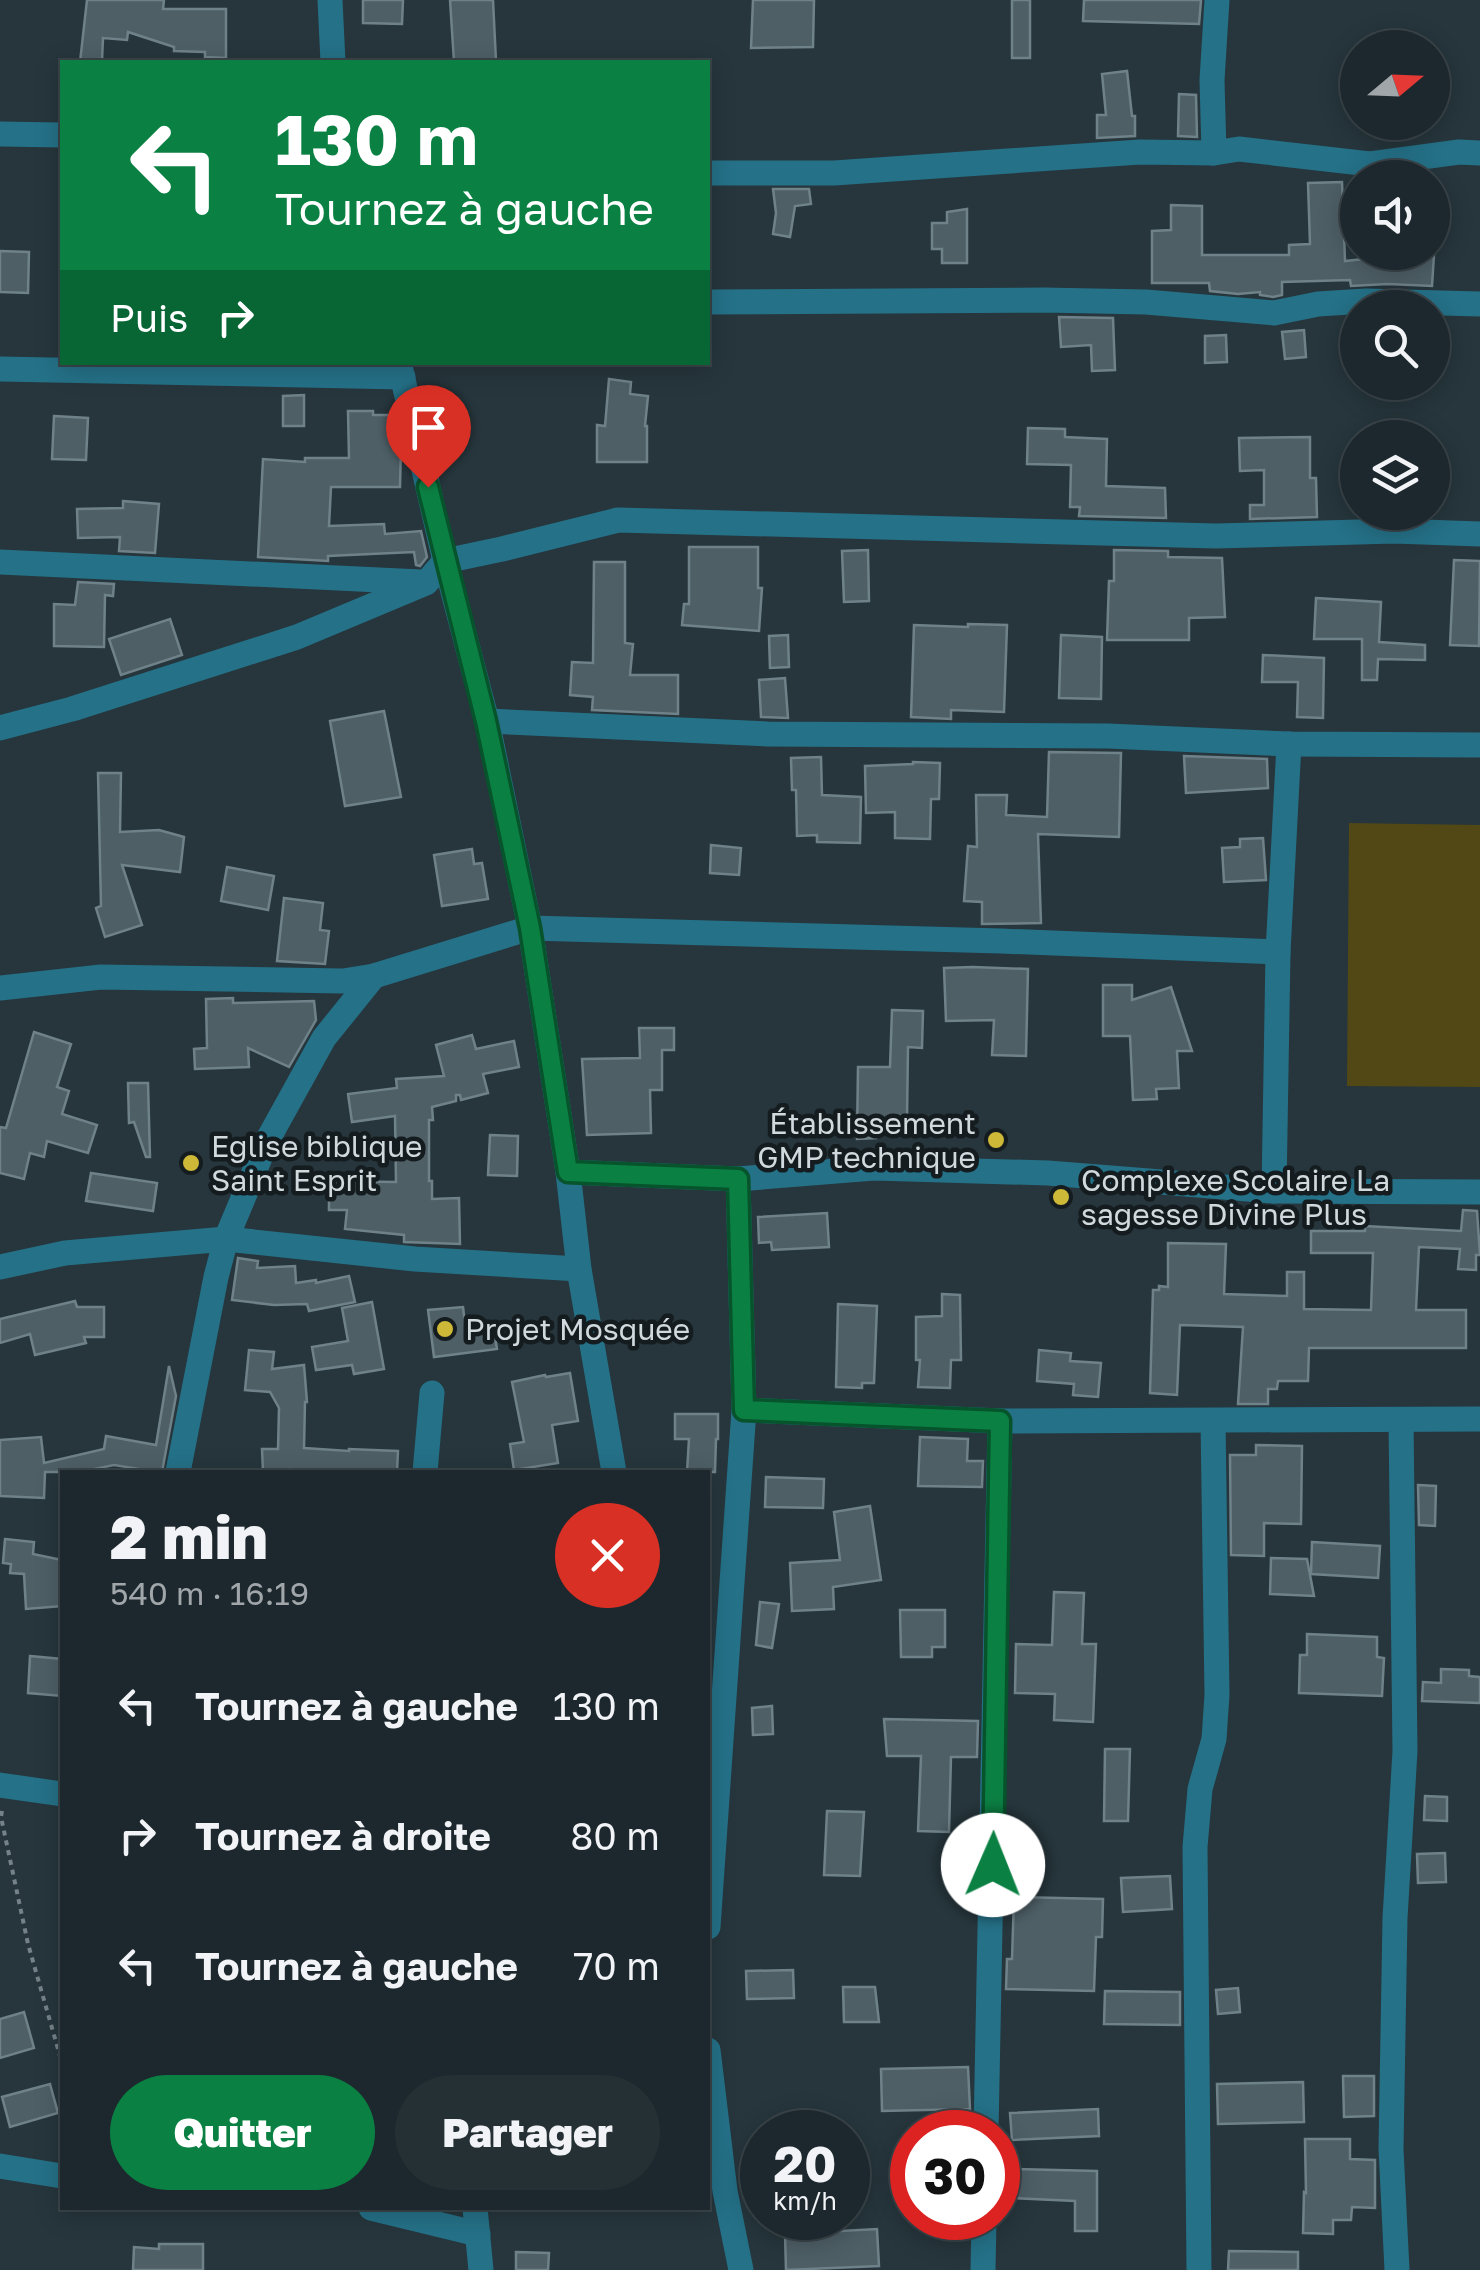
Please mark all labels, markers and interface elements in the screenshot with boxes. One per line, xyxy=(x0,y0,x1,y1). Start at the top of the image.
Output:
north arrow xyxy=(1340,30,1450,140)
map controls xyxy=(1340,30,1450,530)
text: 130 m xyxy=(275,96,478,180)
icon: left xyxy=(110,100,240,230)
button: sound xyxy=(1340,160,1450,270)
text: Tournez à gauche xyxy=(275,181,654,235)
icon: right xyxy=(208,290,263,345)
button: search xyxy=(1340,290,1450,400)
text: Puis xyxy=(110,295,188,340)
pin xyxy=(386,385,471,488)
icon: arrive xyxy=(401,400,456,455)
button: layers xyxy=(1340,420,1450,530)
place label: Établissement GMP technique xyxy=(757,1105,976,1175)
place label: Eglise biblique Saint Esprit xyxy=(211,1128,422,1198)
marker: Établissement GMP technique xyxy=(985,1129,1007,1151)
marker: Eglise biblique Saint Esprit xyxy=(180,1152,202,1174)
place label: Complexe Scolaire La sagesse Divine Plus xyxy=(1081,1162,1390,1232)
marker: Complexe Scolaire La sagesse Divine Plus xyxy=(1050,1186,1072,1208)
place label: Projet Mosquée xyxy=(465,1311,690,1347)
marker: Projet Mosquée xyxy=(434,1318,456,1340)
text: 2 min xyxy=(110,1500,268,1572)
button: close xyxy=(555,1503,660,1608)
text: 540 m · 16:19 xyxy=(110,1574,309,1612)
icon: left xyxy=(110,1678,165,1733)
text: Tournez à gauche xyxy=(195,1683,518,1728)
text: 130 m xyxy=(553,1683,660,1728)
icon: right xyxy=(110,1808,165,1863)
text: Tournez à droite xyxy=(195,1813,491,1858)
text: 80 m xyxy=(570,1813,660,1858)
position arrow xyxy=(941,1813,1045,1917)
icon: left xyxy=(110,1938,165,1993)
text: Tournez à gauche xyxy=(195,1943,518,1988)
text: 70 m xyxy=(573,1943,660,1988)
button: Quitter xyxy=(110,2075,375,2190)
button: Partager xyxy=(395,2075,660,2190)
speed limit sign: 30 xyxy=(890,2110,1020,2240)
text: 20 xyxy=(773,2133,836,2193)
text: km/h xyxy=(773,2185,837,2216)

